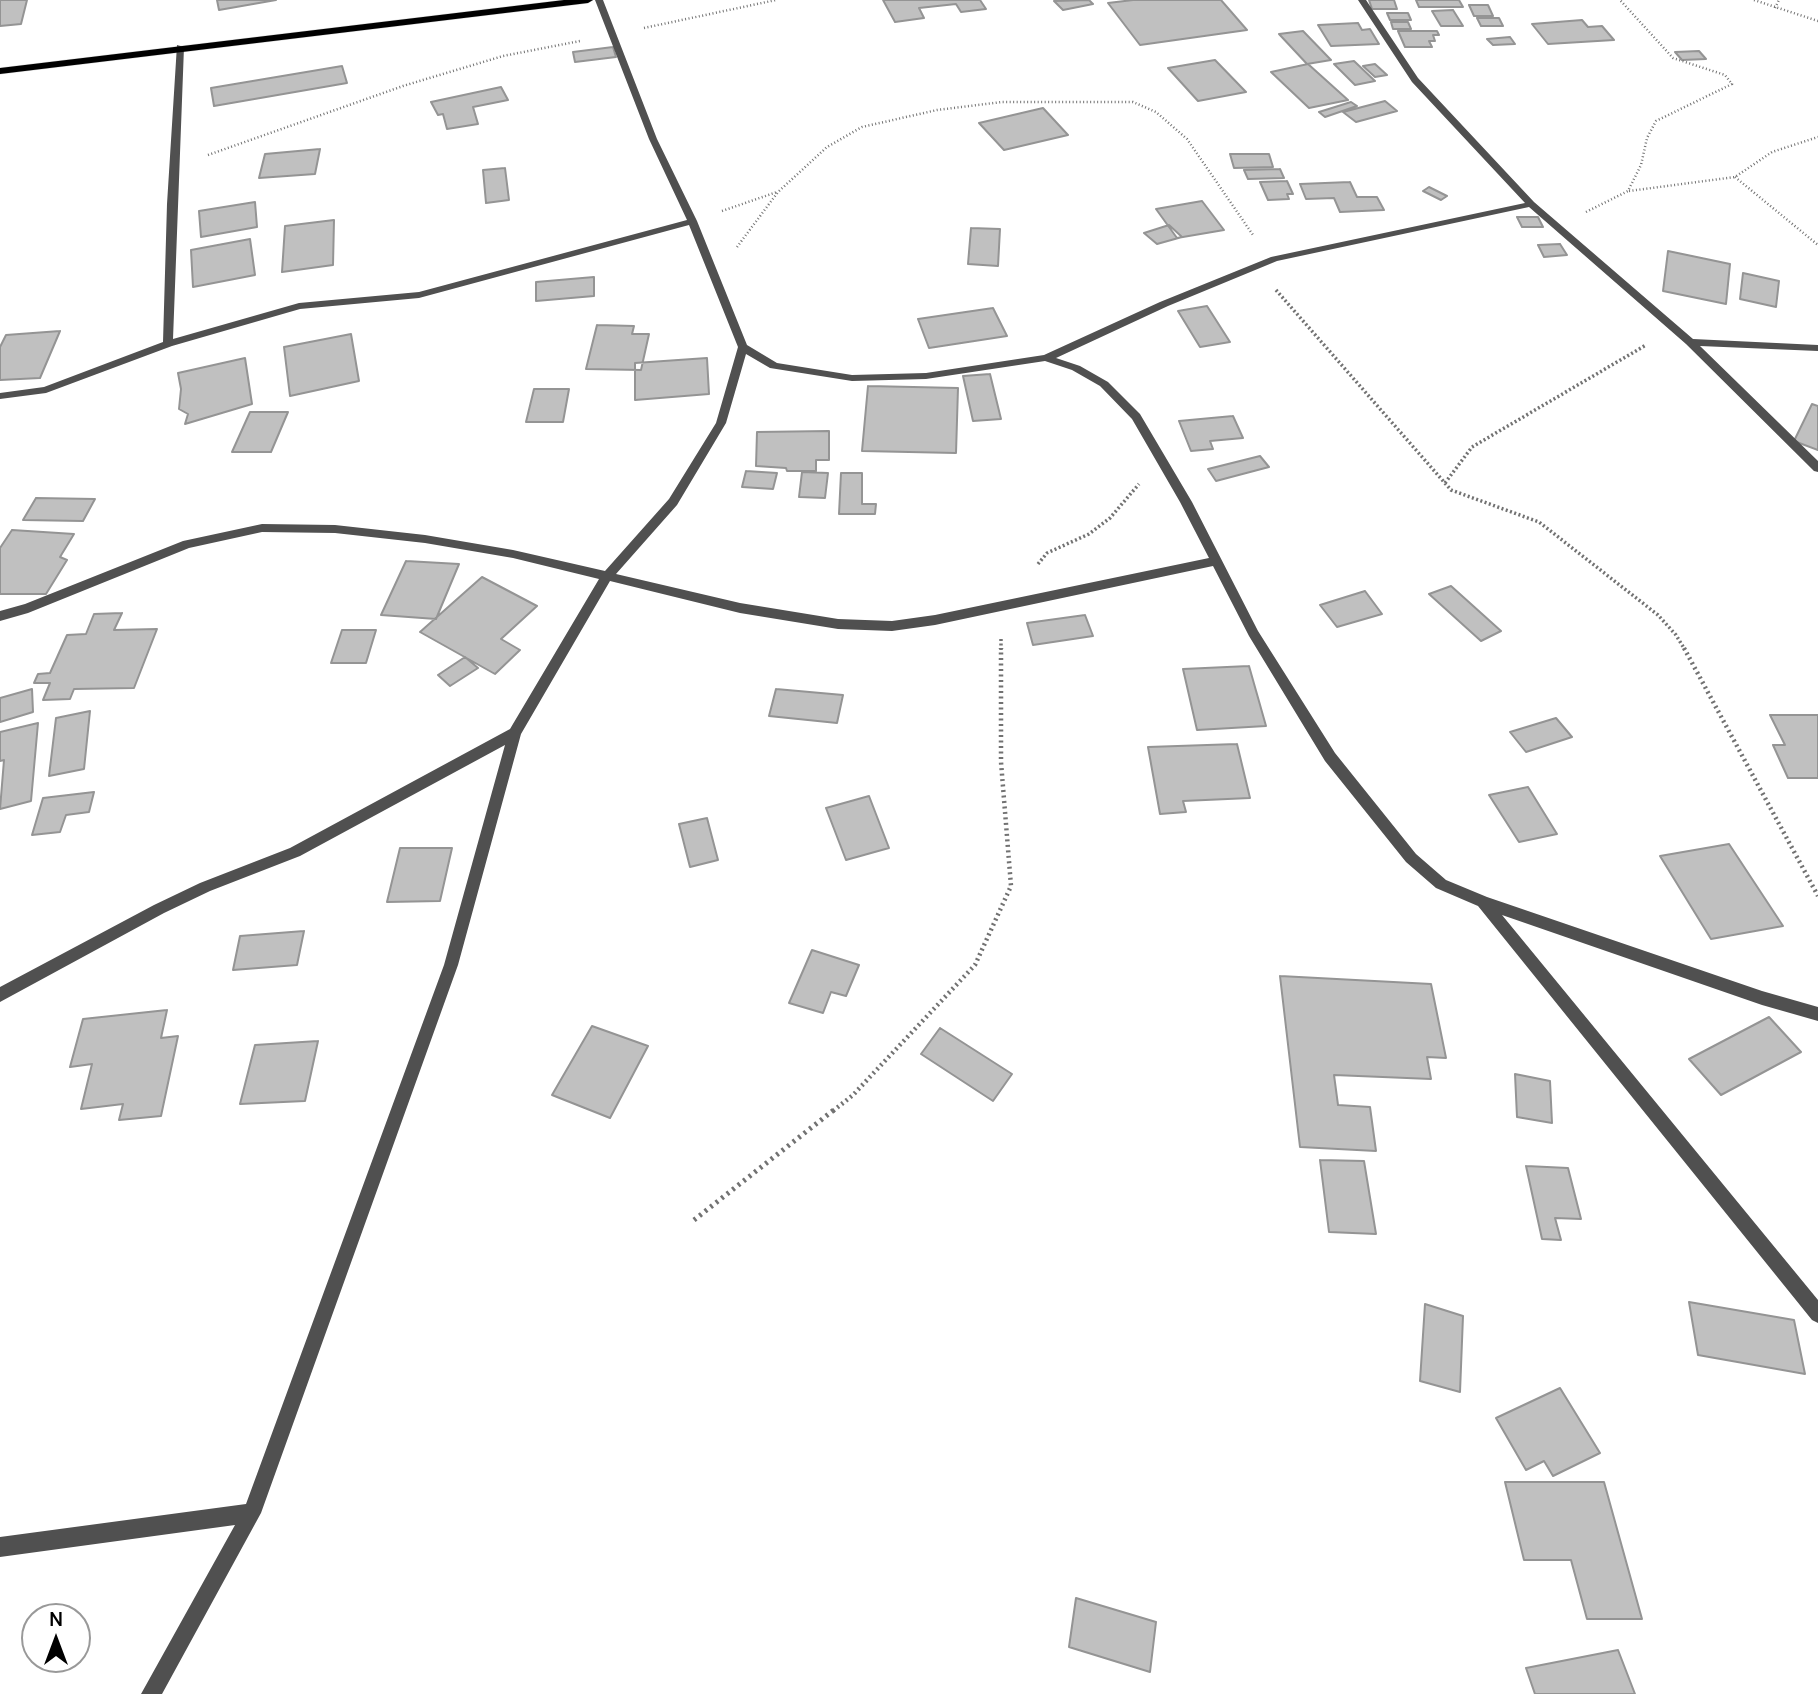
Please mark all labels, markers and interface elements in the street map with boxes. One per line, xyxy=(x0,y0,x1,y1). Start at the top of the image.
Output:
north arrow xyxy=(21,1603,91,1673)
text: N xyxy=(49,1606,63,1632)

